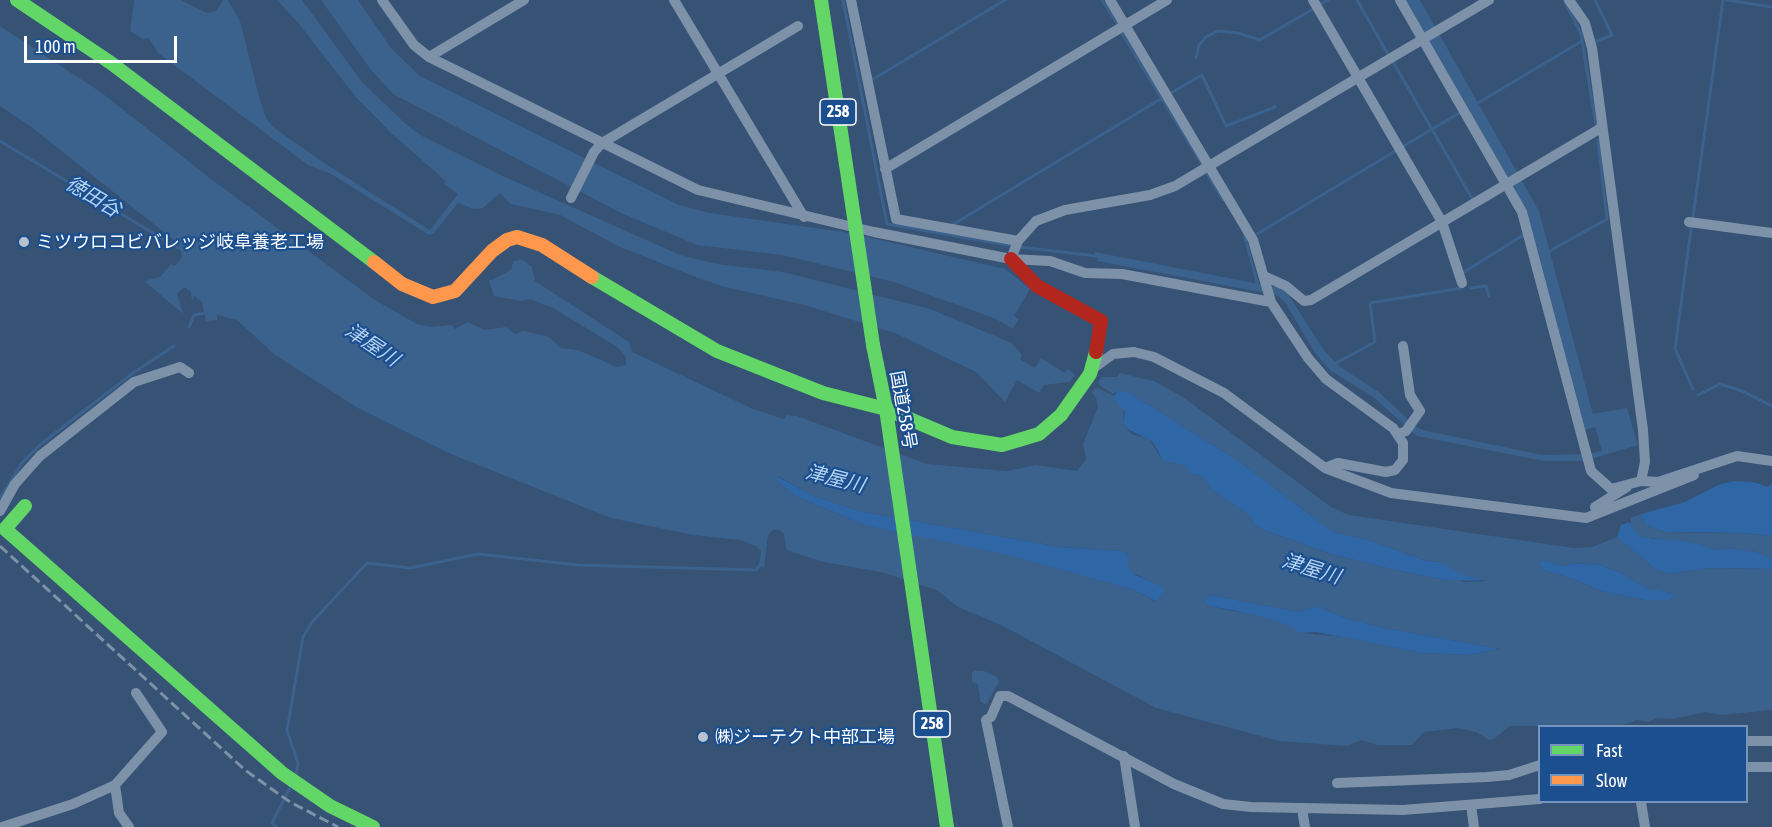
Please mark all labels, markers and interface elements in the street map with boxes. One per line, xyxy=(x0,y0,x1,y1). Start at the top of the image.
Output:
scale bar xyxy=(27,24,180,62)
text: 100 m xyxy=(35,36,76,57)
road number: 258 xyxy=(820,99,856,125)
water label: 徳田谷 xyxy=(61,171,125,223)
place label: ミツウロコビバレッジ岐阜養老工場 xyxy=(36,231,324,253)
marker: ミツウロコビバレッジ岐阜養老工場 xyxy=(17,235,31,249)
water label: 津屋川 xyxy=(340,318,404,372)
street label: 国道258号 xyxy=(885,369,921,451)
water label: 津屋川 xyxy=(803,460,867,498)
water label: 津屋川 xyxy=(1279,549,1343,589)
road number: 258 xyxy=(914,711,950,737)
legend xyxy=(1538,725,1748,803)
place label: ㈱ジーテクト中部工場 xyxy=(715,726,895,748)
marker: ㈱ジーテクト中部工場 xyxy=(696,730,710,744)
text: Fast xyxy=(1596,740,1623,761)
text: Slow xyxy=(1596,770,1627,791)

